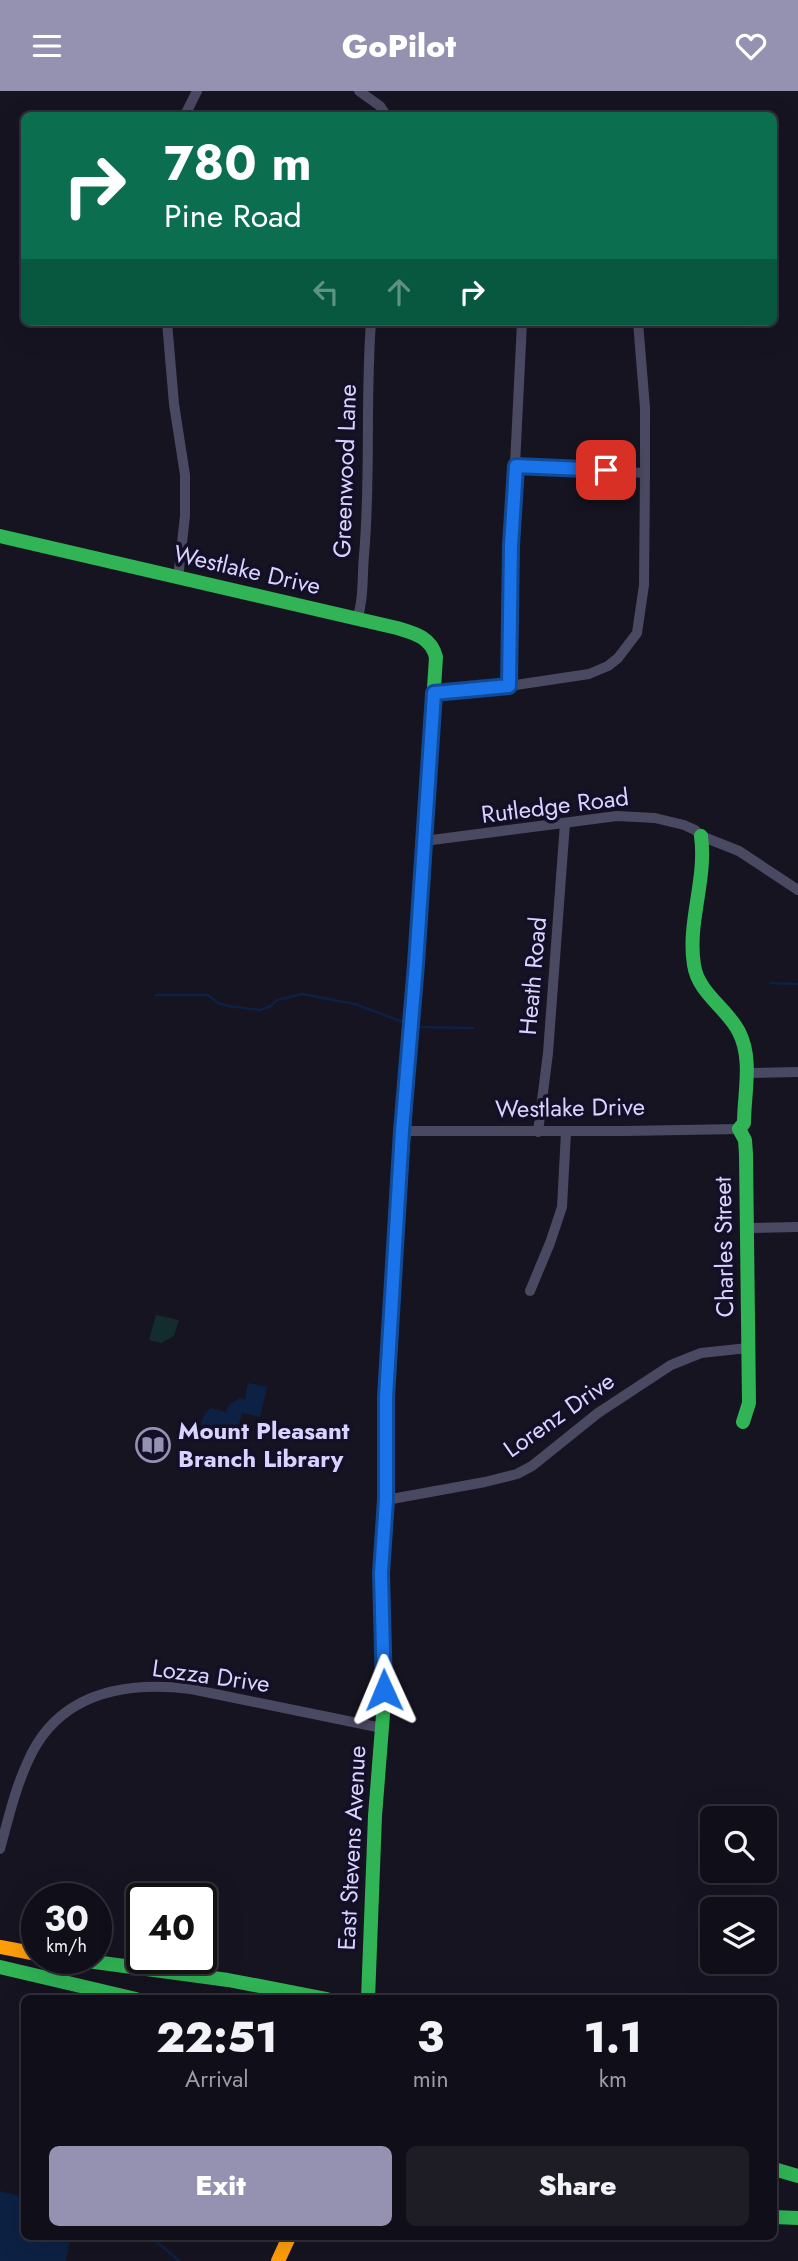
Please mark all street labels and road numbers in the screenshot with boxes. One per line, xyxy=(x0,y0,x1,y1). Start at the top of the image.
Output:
street label: Greenwood Lane xyxy=(324,383,365,559)
street label: Westlake Drive xyxy=(170,536,324,603)
street label: Rutledge Road xyxy=(479,779,631,832)
street label: Heath Road xyxy=(510,915,555,1036)
street label: Westlake Drive xyxy=(495,1089,645,1126)
street label: Charles Street xyxy=(705,1176,742,1318)
street label: Lorenz Drive xyxy=(496,1363,621,1466)
street label: Lozza Drive xyxy=(150,1650,272,1701)
street label: East Stevens Avenue xyxy=(329,1745,374,1951)

